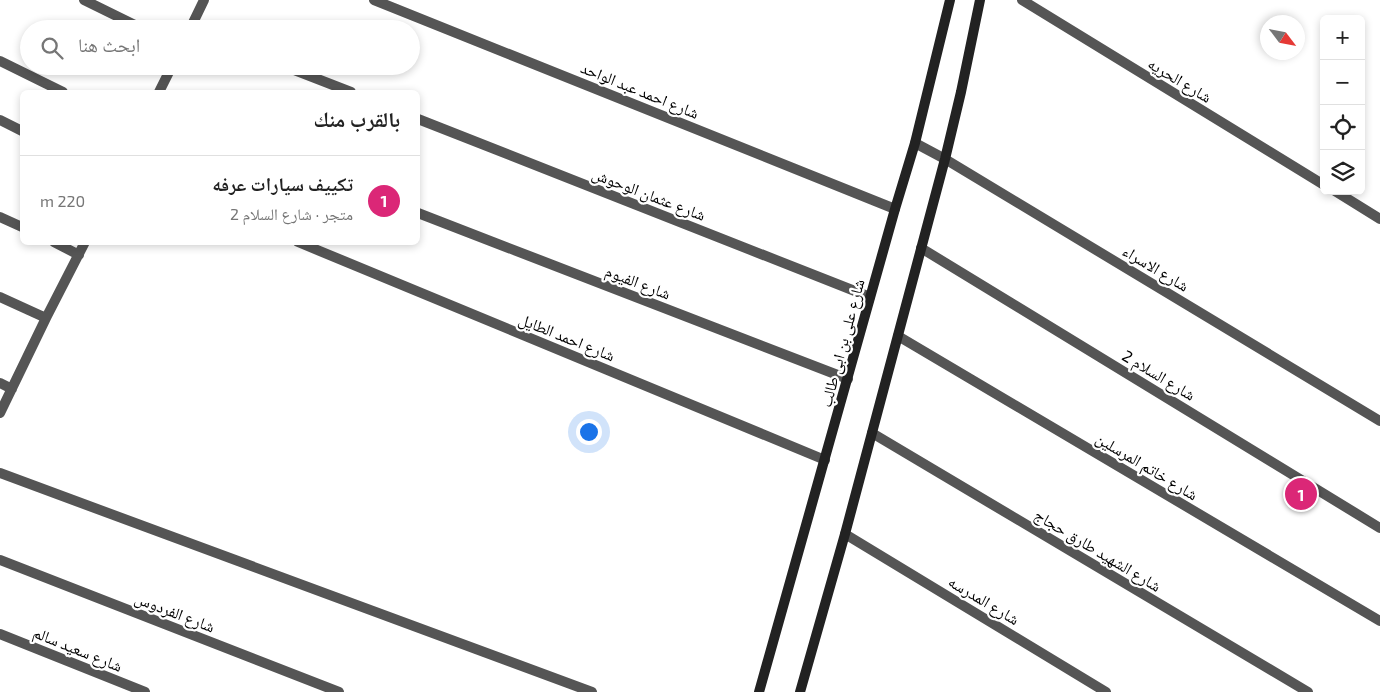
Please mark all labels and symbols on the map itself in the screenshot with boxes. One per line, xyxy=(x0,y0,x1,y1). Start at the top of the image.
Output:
north arrow xyxy=(1260,15,1305,60)
street label: شارع الحريه xyxy=(1144,53,1216,108)
street label: شارع احمد عبد الواحد xyxy=(578,57,702,124)
street label: شارع عثمان الوحوش xyxy=(589,163,709,226)
street label: شارع الاسراء xyxy=(1119,240,1193,296)
street label: شارع الفيوم xyxy=(602,260,674,305)
street label: شارع على بن ابى طالب xyxy=(815,277,870,409)
street label: شارع احمد الطايل xyxy=(516,309,618,366)
street label: شارع السلام 2 xyxy=(1118,345,1199,406)
your location xyxy=(576,419,602,445)
street label: شارع خاتم المرسلين xyxy=(1092,428,1202,505)
pin: 1 xyxy=(1285,475,1317,513)
street label: شارع الشهيد طارق حجاج xyxy=(1030,504,1165,597)
street label: شارع المدرسه xyxy=(944,571,1023,630)
street label: شارع الفردوس xyxy=(132,588,218,637)
street label: شارع سعيد سالم xyxy=(30,622,126,677)

